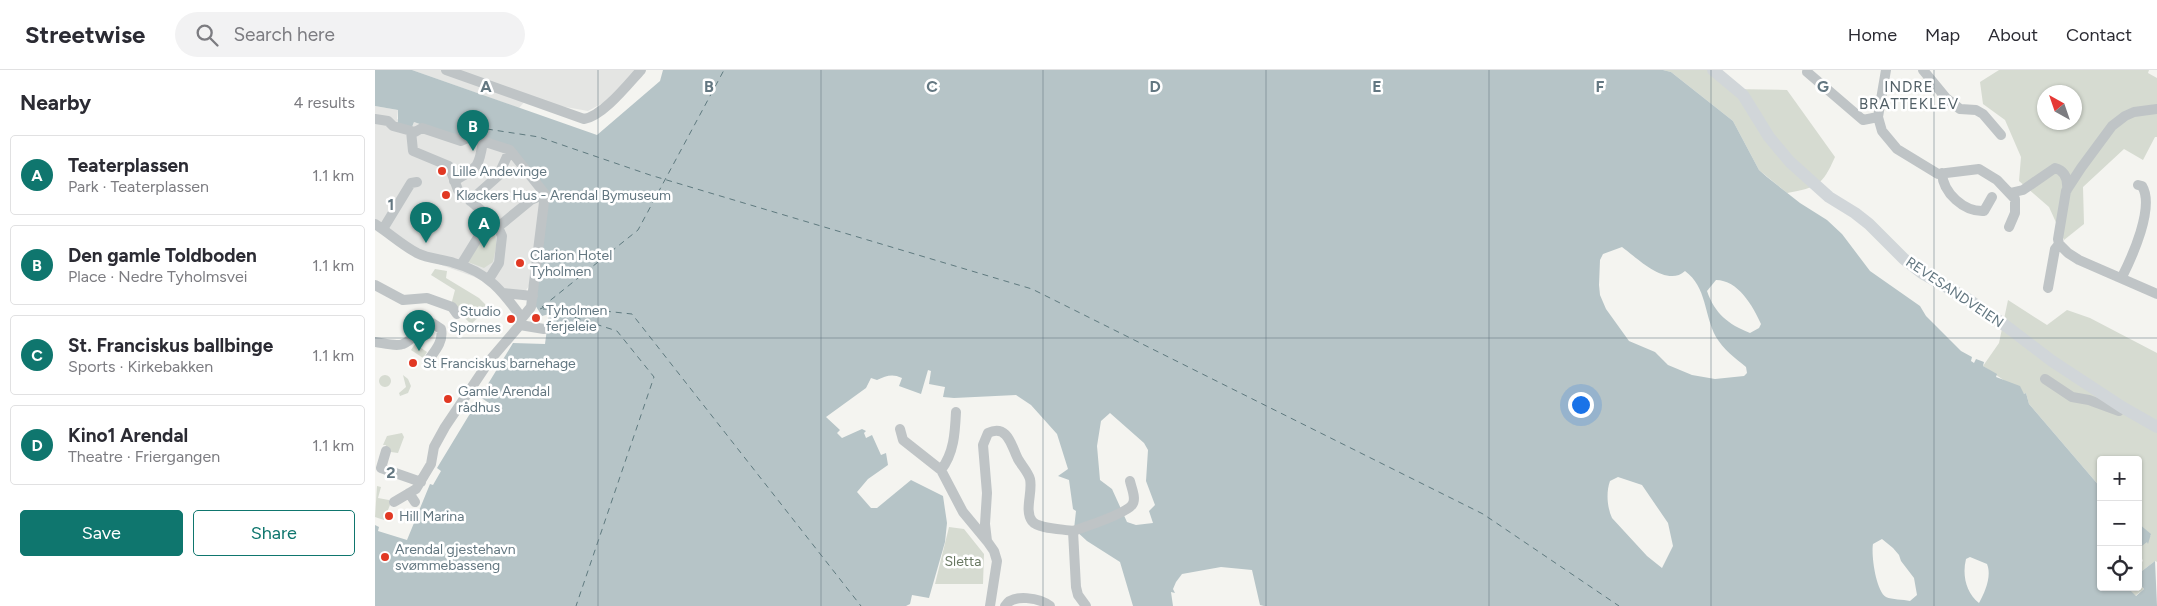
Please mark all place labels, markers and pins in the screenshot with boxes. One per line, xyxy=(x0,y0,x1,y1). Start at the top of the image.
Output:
pin: B xyxy=(457,110,489,151)
place label: Lille Andevinge xyxy=(452,163,547,180)
marker: Lille Andevinge xyxy=(436,165,448,177)
place label: Kløckers Hus - Arendal Bymuseum xyxy=(456,187,671,204)
marker: Kløckers Hus - Arendal Bymuseum xyxy=(440,189,452,201)
pin: D xyxy=(410,202,442,243)
pin: A xyxy=(468,207,500,248)
place label: Clarion Hotel Tyholmen xyxy=(530,247,612,280)
marker: Clarion Hotel Tyholmen xyxy=(514,257,526,269)
place label: Tyholmen ferjeleie xyxy=(546,302,607,335)
place label: Studio Spornes xyxy=(449,303,501,336)
pin: C xyxy=(403,310,435,351)
marker: Tyholmen ferjeleie xyxy=(530,312,542,324)
marker: Studio Spornes xyxy=(505,313,517,325)
place label: St Franciskus barnehage xyxy=(423,355,576,372)
marker: St Franciskus barnehage xyxy=(407,357,419,369)
place label: Gamle Arendal rådhus xyxy=(458,383,550,416)
marker: Gamle Arendal rådhus xyxy=(442,393,454,405)
place label: Hill Marina xyxy=(399,508,464,525)
marker: Hill Marina xyxy=(383,510,395,522)
place label: Arendal gjestehavn svømmebasseng xyxy=(395,541,516,574)
marker: Arendal gjestehavn svømmebasseng xyxy=(379,551,391,563)

